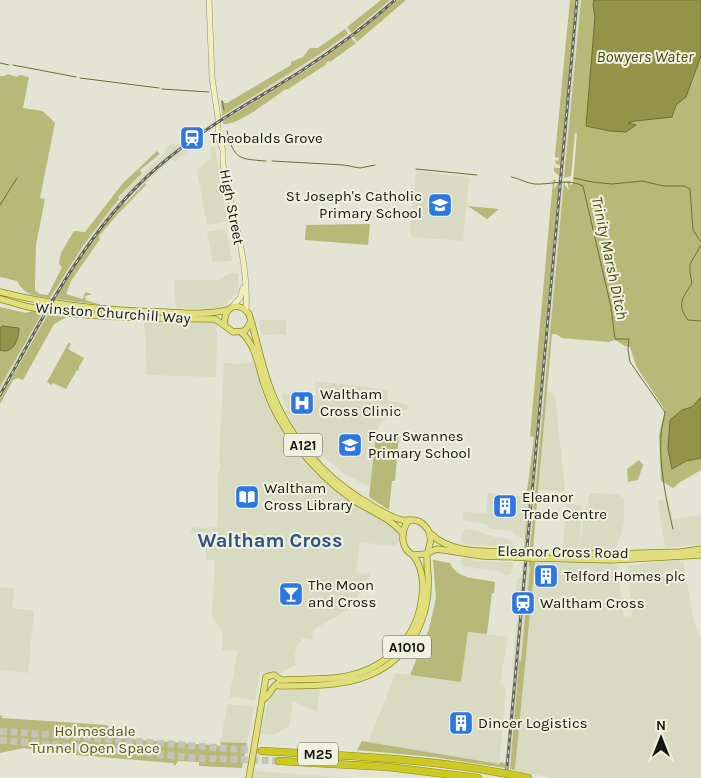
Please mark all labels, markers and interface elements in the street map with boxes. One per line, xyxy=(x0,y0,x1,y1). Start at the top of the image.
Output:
water label: Bowyers Water xyxy=(597,47,694,66)
station icon: Theobalds Grove xyxy=(179,125,205,151)
place label: Theobalds Grove xyxy=(210,129,323,147)
street label: High Street xyxy=(216,168,248,247)
place label: St Joseph's Catholic Primary School xyxy=(286,187,422,222)
school or university icon: St Joseph's Catholic Primary School xyxy=(427,192,453,218)
water label: Trinity Marsh Ditch xyxy=(588,195,632,321)
street label: Winston Churchill Way xyxy=(35,299,191,327)
place label: Waltham Cross Clinic xyxy=(320,385,401,420)
hospital icon: Waltham Cross Clinic xyxy=(289,390,315,416)
place label: Four Swannes Primary School xyxy=(368,427,471,462)
school or university icon: Four Swannes Primary School xyxy=(337,432,363,458)
road number: A121 xyxy=(284,434,322,456)
place label: Waltham Cross Library xyxy=(264,479,353,514)
library icon: Waltham Cross Library xyxy=(234,484,260,510)
place label: Eleanor Trade Centre xyxy=(522,488,607,523)
building icon: Eleanor Trade Centre xyxy=(492,493,518,519)
district label: Waltham Cross xyxy=(198,529,342,552)
street label: Eleanor Cross Road xyxy=(497,542,629,562)
building icon: Telford Homes plc xyxy=(533,563,559,589)
place label: Telford Homes plc xyxy=(564,567,686,585)
place label: The Moon and Cross xyxy=(308,576,376,611)
bar icon: The Moon and Cross xyxy=(278,581,304,607)
station icon: Waltham Cross xyxy=(510,590,536,616)
place label: Waltham Cross xyxy=(540,594,645,612)
road number: A1010 xyxy=(383,636,431,659)
building icon: Dincer Logistics xyxy=(448,710,474,736)
north arrow xyxy=(636,713,686,763)
place label: Dincer Logistics xyxy=(478,714,588,732)
text: N xyxy=(656,717,666,734)
park label: Holmesdale Tunnel Open Space xyxy=(30,722,160,757)
road number: M25 xyxy=(298,742,338,766)

